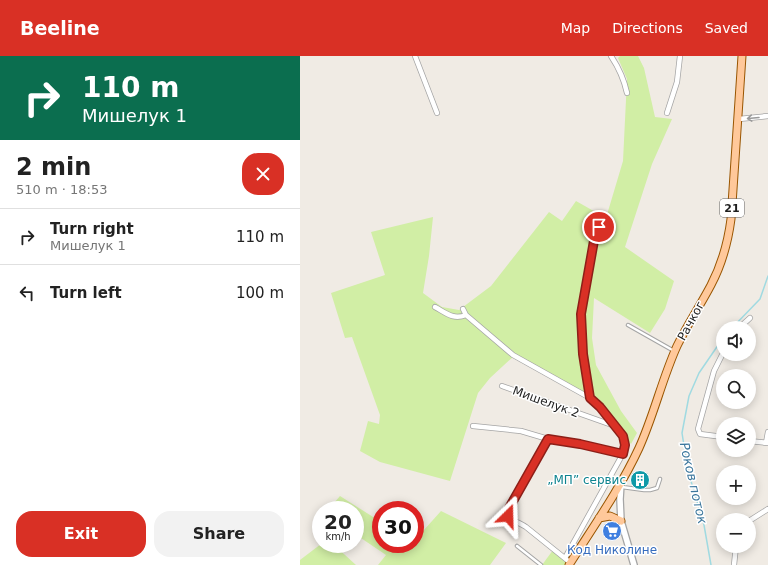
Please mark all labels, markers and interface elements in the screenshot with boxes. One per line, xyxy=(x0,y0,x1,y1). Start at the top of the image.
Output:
text: Beeline xyxy=(20,17,100,39)
text: Map xyxy=(561,20,590,36)
text: Directions xyxy=(612,20,683,36)
text: Saved xyxy=(705,20,748,36)
text: 110 m xyxy=(82,71,179,104)
icon: right xyxy=(16,72,68,124)
text: Мишелук 1 xyxy=(82,105,187,126)
one-way arrow xyxy=(747,114,760,121)
text: 2 min xyxy=(16,153,91,181)
button: close xyxy=(242,153,284,195)
text: 510 m · 18:53 xyxy=(16,182,107,197)
road number: 21 xyxy=(720,199,744,217)
pin xyxy=(582,210,616,244)
icon: arrive xyxy=(588,216,610,238)
text: Turn right xyxy=(50,220,134,238)
icon: right xyxy=(16,226,38,248)
text: 110 m xyxy=(236,228,284,246)
text: Мишелук 1 xyxy=(50,238,126,253)
icon: left xyxy=(16,282,38,304)
text: Turn left xyxy=(50,284,122,302)
text: 100 m xyxy=(236,284,284,302)
street label: Рачког xyxy=(675,299,707,343)
map controls xyxy=(716,321,756,553)
button: sound xyxy=(716,321,756,361)
button: search xyxy=(716,369,756,409)
street label: Мишелук 2 xyxy=(511,383,581,421)
button: layers xyxy=(716,417,756,457)
water label: Роков поток xyxy=(677,441,710,525)
button: + xyxy=(716,465,756,505)
building icon: „МП” сервис xyxy=(629,469,651,491)
place label: „МП” сервис xyxy=(547,473,626,487)
position arrow xyxy=(487,495,529,537)
speed limit sign: 30 xyxy=(372,501,424,553)
text: 20 xyxy=(324,510,352,534)
button: Exit xyxy=(16,511,146,557)
button: Share xyxy=(154,511,284,557)
button: − xyxy=(716,513,756,553)
supermarket icon: Код Николине xyxy=(601,520,623,542)
text: km/h xyxy=(325,531,351,542)
place label: Код Николине xyxy=(567,543,657,557)

